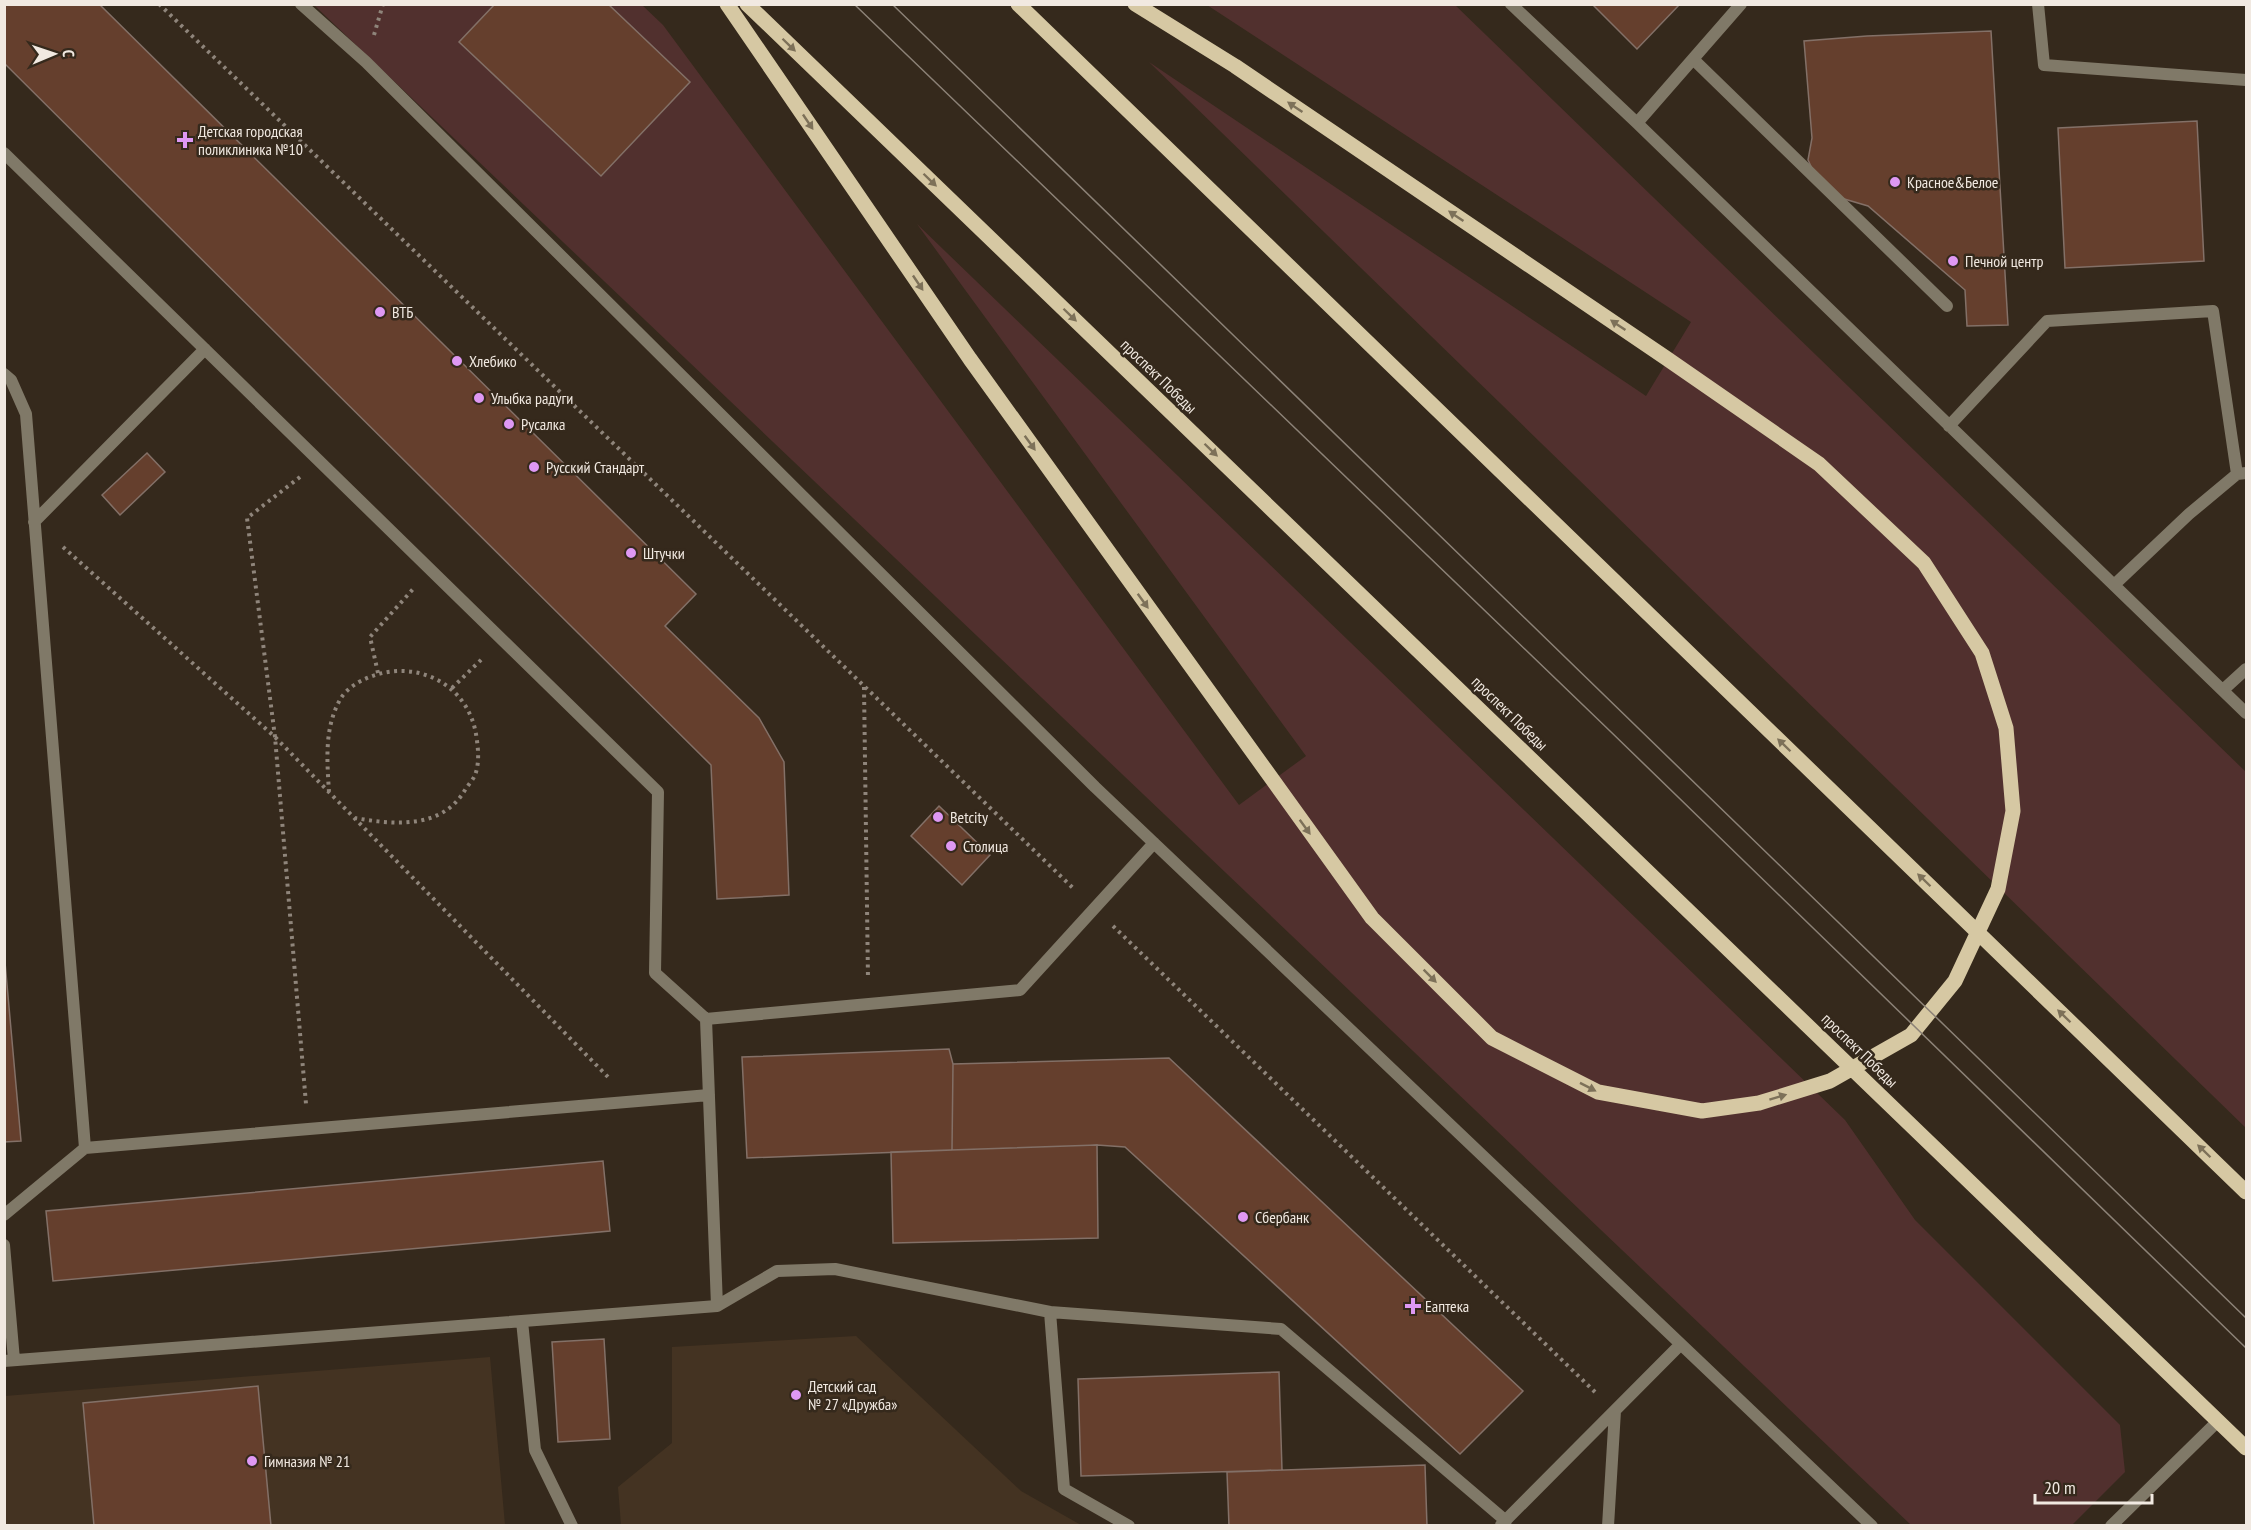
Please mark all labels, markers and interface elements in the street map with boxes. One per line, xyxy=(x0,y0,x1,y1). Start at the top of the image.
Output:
north arrow xyxy=(24,24,84,84)
one-way arrow xyxy=(781,38,796,52)
text: С xyxy=(59,49,79,58)
one-way arrow xyxy=(1286,101,1303,112)
one-way arrow xyxy=(802,114,813,130)
place label: Детская городская поликлиника №10 xyxy=(198,121,303,159)
marker: Детская городская поликлиника №10 xyxy=(176,131,194,149)
place label: Красное&Белое xyxy=(1907,172,1998,192)
one-way arrow xyxy=(922,173,937,187)
marker: Красное&Белое xyxy=(1888,175,1902,189)
one-way arrow xyxy=(1449,210,1465,222)
place label: Печной центр xyxy=(1965,251,2043,271)
marker: Печной центр xyxy=(1946,254,1960,268)
one-way arrow xyxy=(912,275,923,291)
place label: ВТБ xyxy=(392,302,414,322)
marker: ВТБ xyxy=(373,305,387,319)
one-way arrow xyxy=(1063,308,1078,322)
one-way arrow xyxy=(1610,320,1626,331)
street label: проспект Победы xyxy=(1117,335,1201,417)
place label: Хлебико xyxy=(469,351,517,371)
marker: Хлебико xyxy=(450,354,464,368)
place label: Улыбка радуги xyxy=(491,388,573,408)
marker: Улыбка радуги xyxy=(472,391,486,405)
place label: Русалка xyxy=(521,414,565,434)
marker: Русалка xyxy=(502,417,516,431)
one-way arrow xyxy=(1024,434,1036,450)
one-way arrow xyxy=(1203,443,1218,456)
place label: Русский Стандарт xyxy=(546,457,645,477)
marker: Русский Стандарт xyxy=(527,460,541,474)
place label: Штучки xyxy=(643,543,685,563)
marker: Штучки xyxy=(624,546,638,560)
one-way arrow xyxy=(1137,593,1149,609)
street label: проспект Победы xyxy=(1468,672,1552,754)
one-way arrow xyxy=(1777,738,1791,752)
place label: Betcity xyxy=(950,807,988,827)
marker: Betcity xyxy=(931,810,945,824)
one-way arrow xyxy=(1299,818,1311,834)
place label: Столица xyxy=(963,836,1008,856)
marker: Столица xyxy=(944,839,958,853)
one-way arrow xyxy=(1916,873,1931,887)
one-way arrow xyxy=(1422,969,1436,983)
street label: проспект Победы xyxy=(1818,1009,1902,1091)
one-way arrow xyxy=(2058,1009,2072,1023)
one-way arrow xyxy=(1579,1082,1596,1092)
one-way arrow xyxy=(1769,1092,1787,1101)
one-way arrow xyxy=(2197,1144,2212,1158)
place label: Сбербанк xyxy=(1255,1207,1310,1227)
marker: Сбербанк xyxy=(1236,1210,1250,1224)
place label: Еаптека xyxy=(1425,1296,1469,1316)
marker: Еаптека xyxy=(1406,1299,1420,1313)
place label: Детский сад № 27 «Дружба» xyxy=(808,1376,897,1414)
marker: Детский сад № 27 «Дружба» xyxy=(789,1388,803,1402)
place label: Гимназия № 21 xyxy=(264,1451,350,1471)
marker: Гимназия № 21 xyxy=(245,1454,259,1468)
scale bar xyxy=(2035,1467,2152,1505)
text: 20 m xyxy=(2044,1476,2076,1499)

